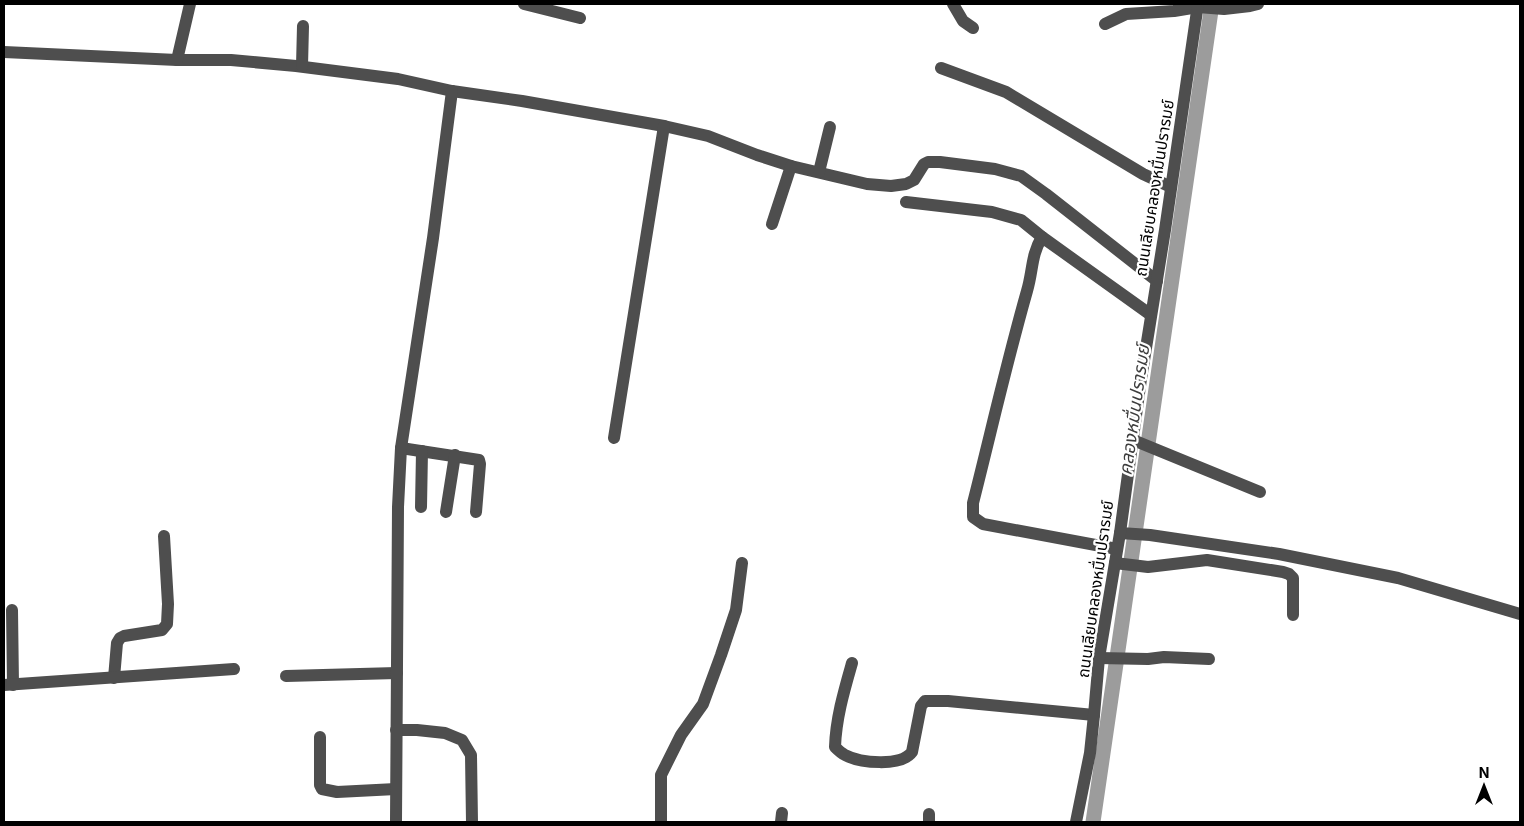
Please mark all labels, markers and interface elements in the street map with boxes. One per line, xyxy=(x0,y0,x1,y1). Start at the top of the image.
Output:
street label: ถนนเลียบคลองหมื่นปรารมย์ xyxy=(1129,98,1178,278)
water label: คลองหมื่นปรารมย์ xyxy=(1112,340,1154,477)
street label: ถนนเลียบคลองหมื่นปรารมย์ xyxy=(1072,499,1117,679)
north arrow xyxy=(1459,761,1509,811)
text: N xyxy=(1479,764,1489,781)

